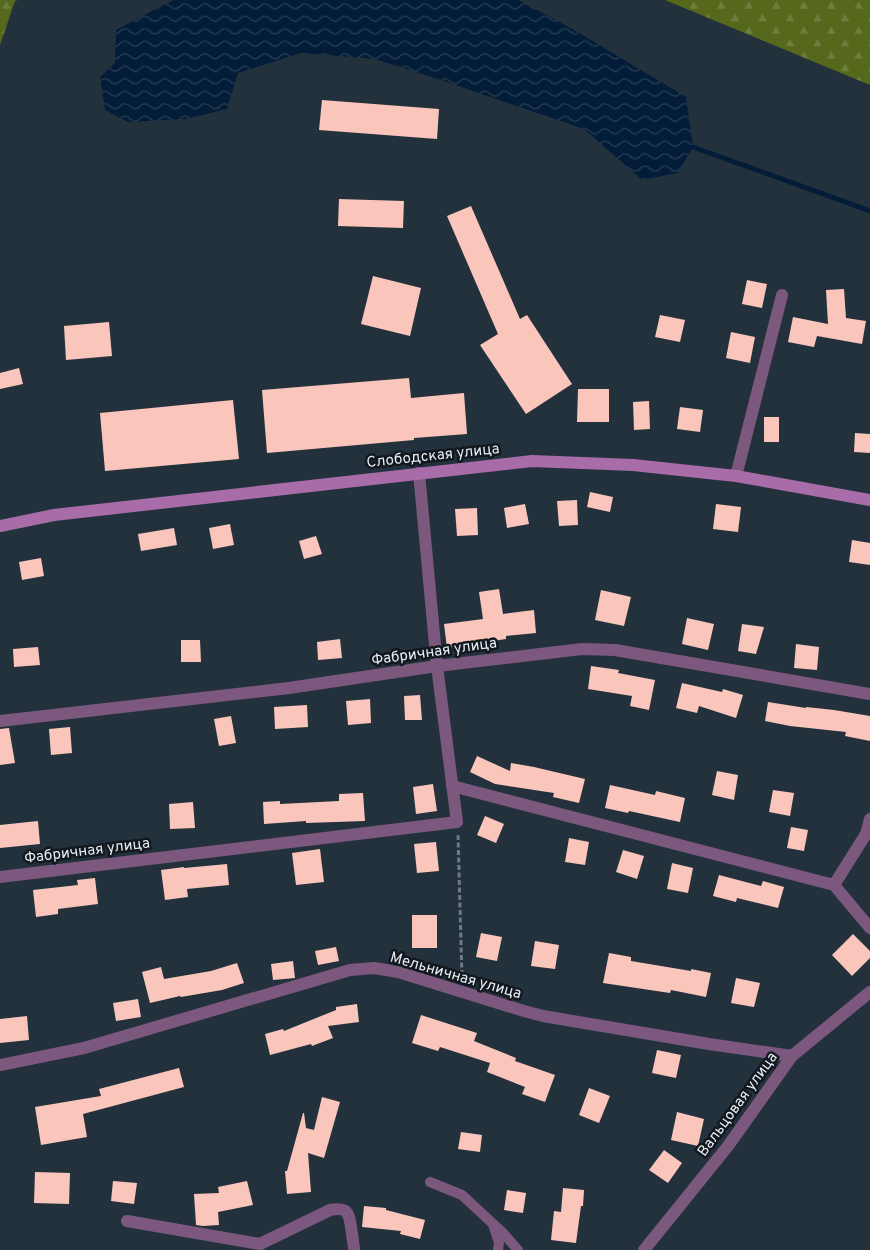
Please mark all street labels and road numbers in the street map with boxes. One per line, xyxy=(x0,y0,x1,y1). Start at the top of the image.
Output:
street label: Слободская улица xyxy=(366,440,501,473)
street label: Фабричная улица xyxy=(370,634,498,671)
street label: Фабричная улица xyxy=(23,834,151,869)
street label: Мельничная улица xyxy=(388,949,523,1004)
street label: Вальцовая улица xyxy=(694,1049,782,1161)

